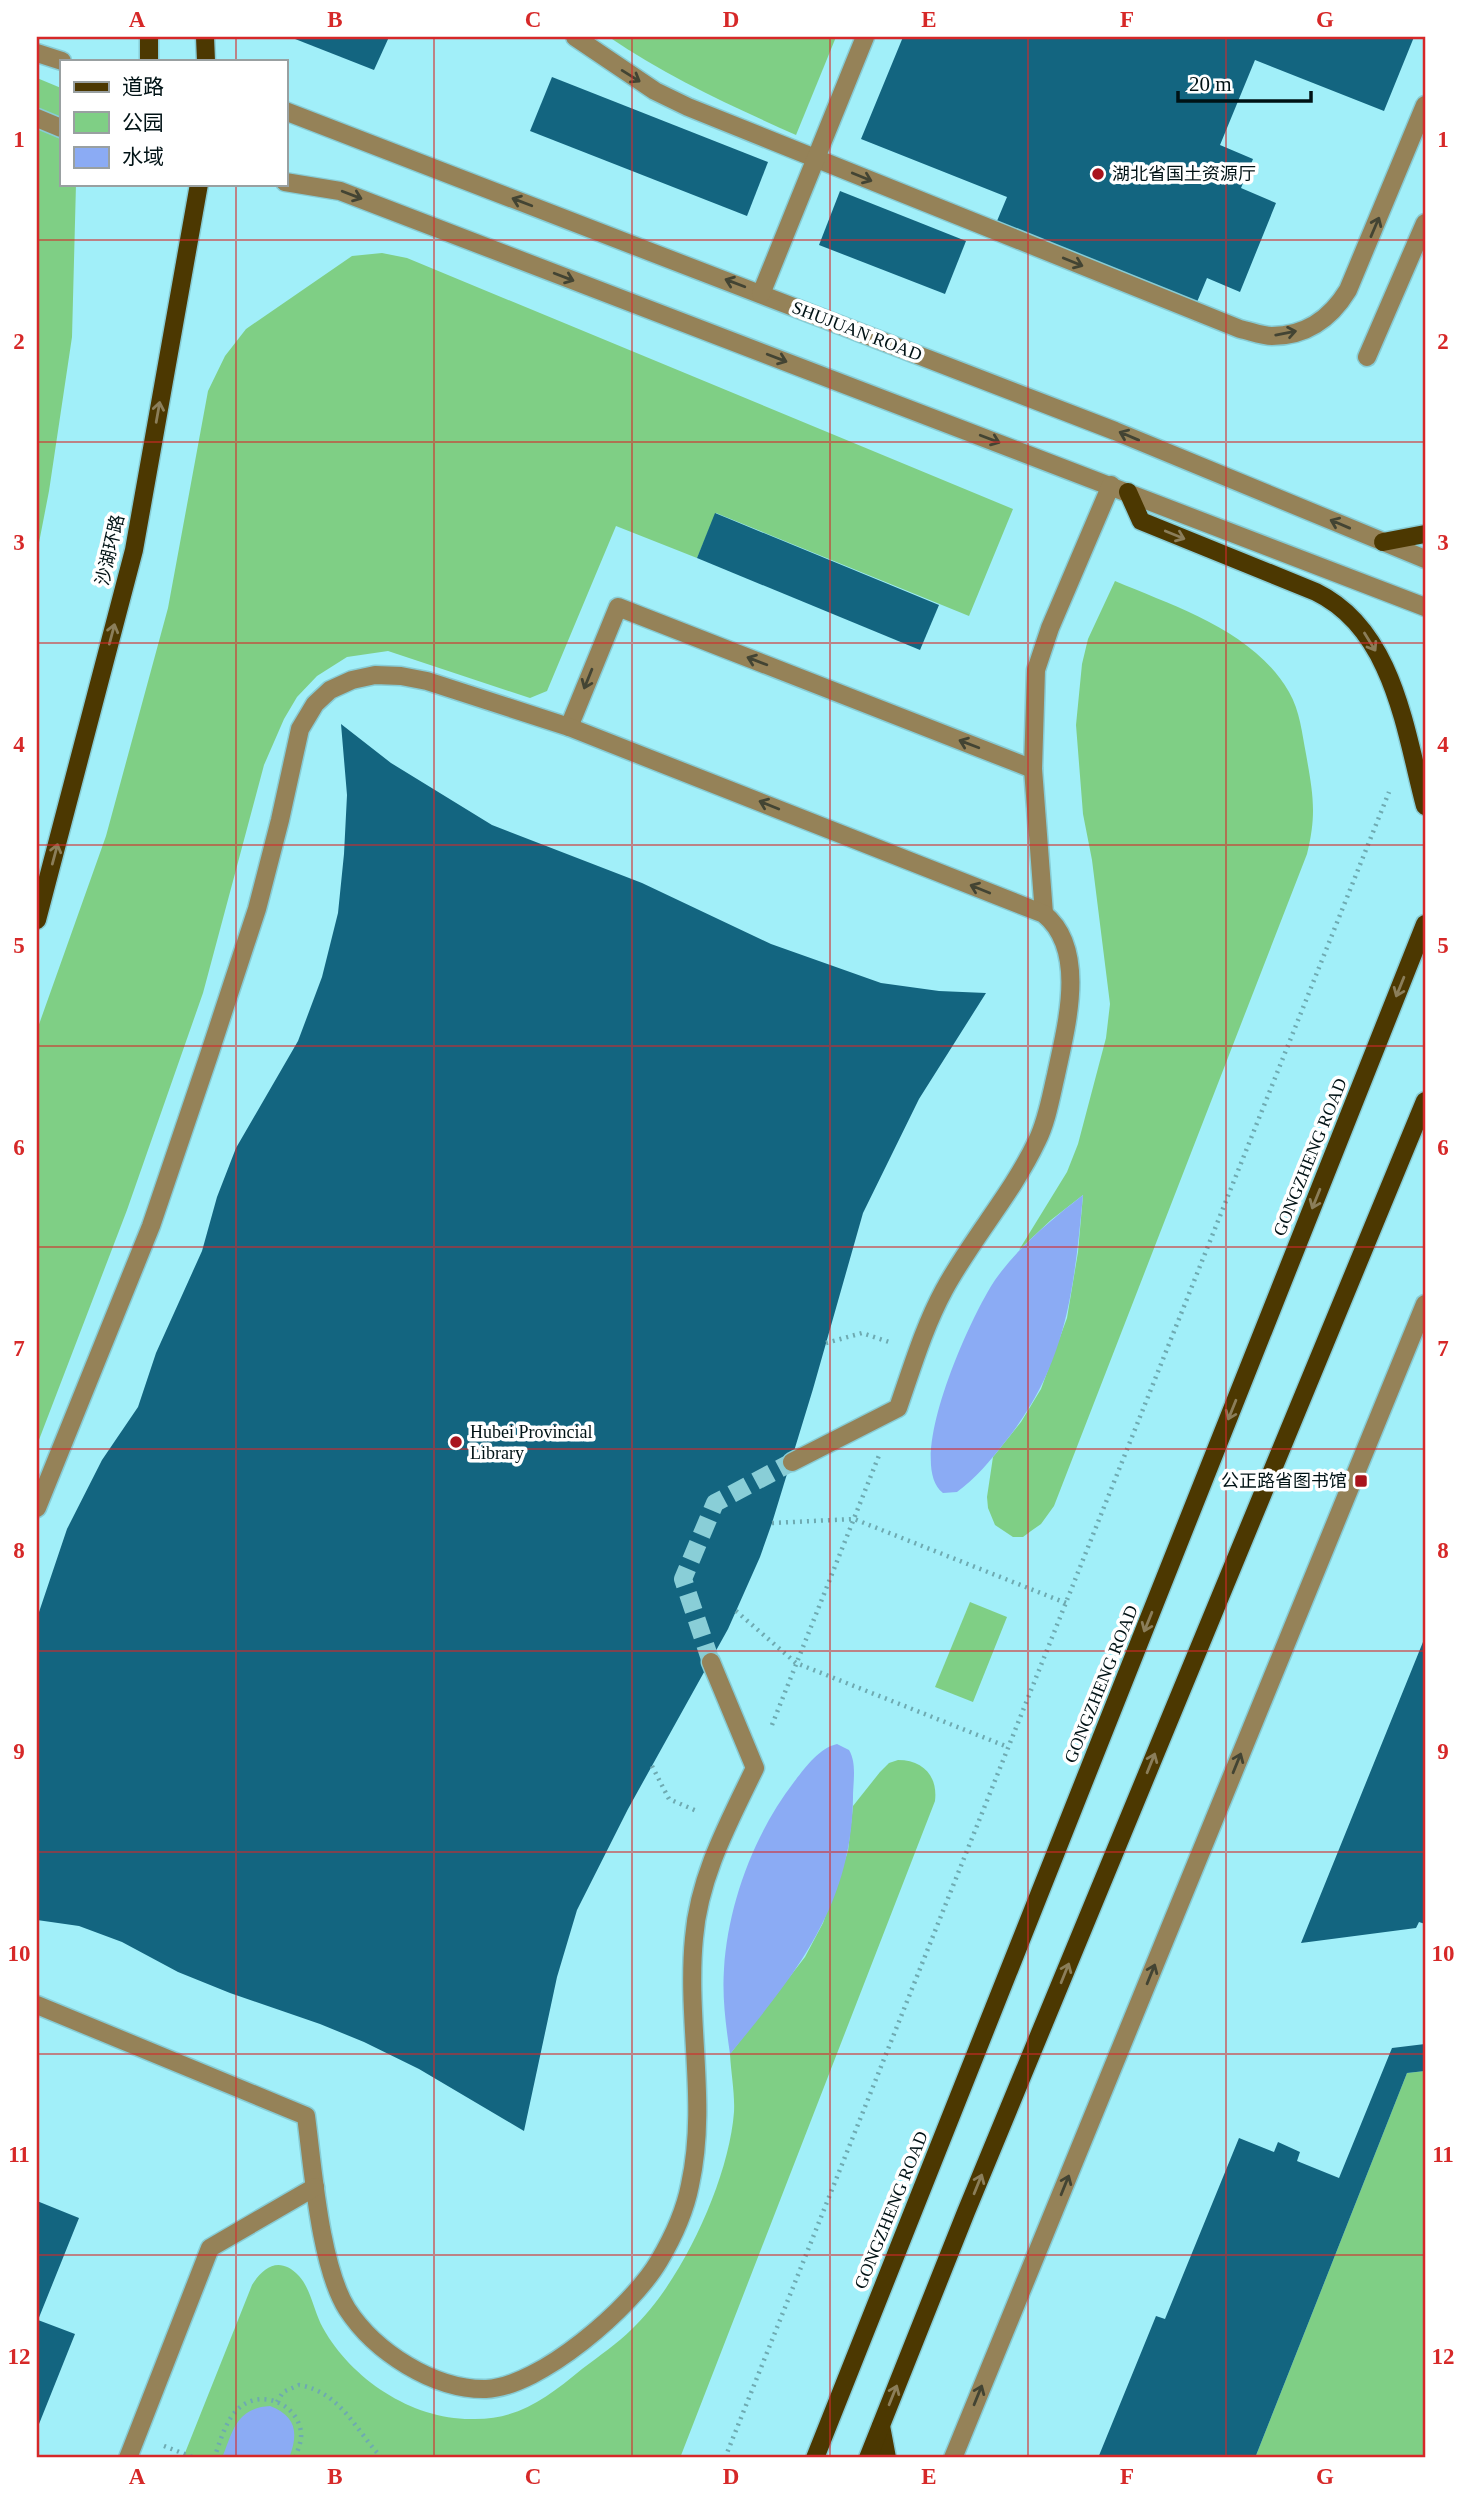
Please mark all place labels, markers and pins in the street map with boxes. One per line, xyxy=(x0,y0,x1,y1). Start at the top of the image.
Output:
place label: 湖北省国土资源厅 xyxy=(1112,164,1256,184)
marker: 湖北省国土资源厅 xyxy=(1090,166,1106,182)
place label: Hubei Provincial Library xyxy=(470,1422,592,1463)
marker: Hubei Provincial Library xyxy=(448,1434,464,1450)
place label: 公正路省图书馆 xyxy=(1221,1471,1347,1491)
marker: 公正路省图书馆 xyxy=(1353,1473,1369,1489)

